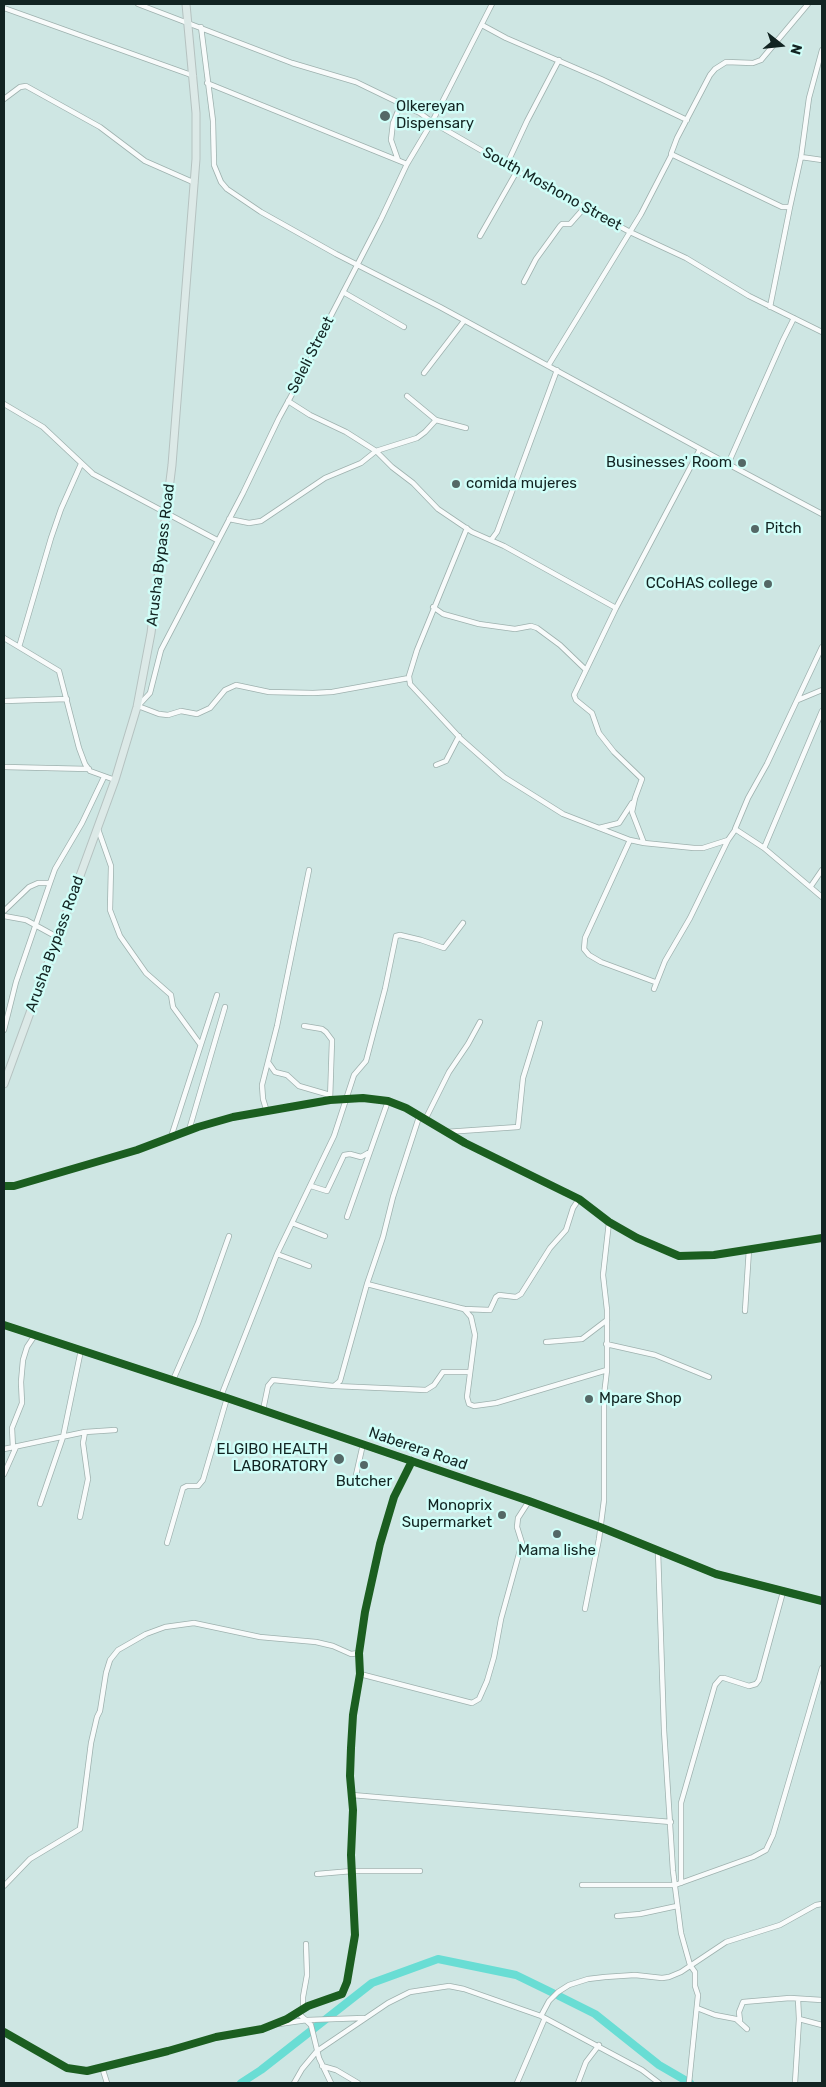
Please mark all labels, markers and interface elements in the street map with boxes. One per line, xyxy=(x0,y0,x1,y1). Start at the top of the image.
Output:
north arrow xyxy=(756,20,806,70)
text: N xyxy=(786,42,805,56)
place label: Olkereyan Dispensary xyxy=(396,98,474,133)
marker: Olkereyan Dispensary xyxy=(378,109,392,123)
street label: South Moshono Street xyxy=(479,143,625,235)
street label: Seleli Street xyxy=(284,313,338,397)
place label: Businesses' Room xyxy=(606,454,732,472)
marker: Businesses' Room xyxy=(736,457,748,469)
place label: comida mujeres xyxy=(466,475,577,493)
marker: comida mujeres xyxy=(450,478,462,490)
street label: Arusha Bypass Road xyxy=(143,483,179,627)
place label: Pitch xyxy=(765,520,802,538)
marker: Pitch xyxy=(749,523,761,535)
place label: CCoHAS college xyxy=(646,575,758,593)
marker: CCoHAS college xyxy=(762,578,774,590)
street label: Arusha Bypass Road xyxy=(22,873,88,1015)
place label: Mpare Shop xyxy=(599,1390,682,1408)
marker: Mpare Shop xyxy=(583,1393,595,1405)
street label: Naberera Road xyxy=(366,1424,470,1474)
place label: ELGIBO HEALTH LABORATORY xyxy=(217,1441,328,1476)
marker: ELGIBO HEALTH LABORATORY xyxy=(332,1452,346,1466)
marker: Butcher xyxy=(358,1459,370,1471)
place label: Butcher xyxy=(336,1473,392,1491)
place label: Monoprix Supermarket xyxy=(402,1497,492,1532)
marker: Monoprix Supermarket xyxy=(496,1509,508,1521)
marker: Mama lishe xyxy=(551,1528,563,1540)
place label: Mama lishe xyxy=(518,1542,596,1560)

